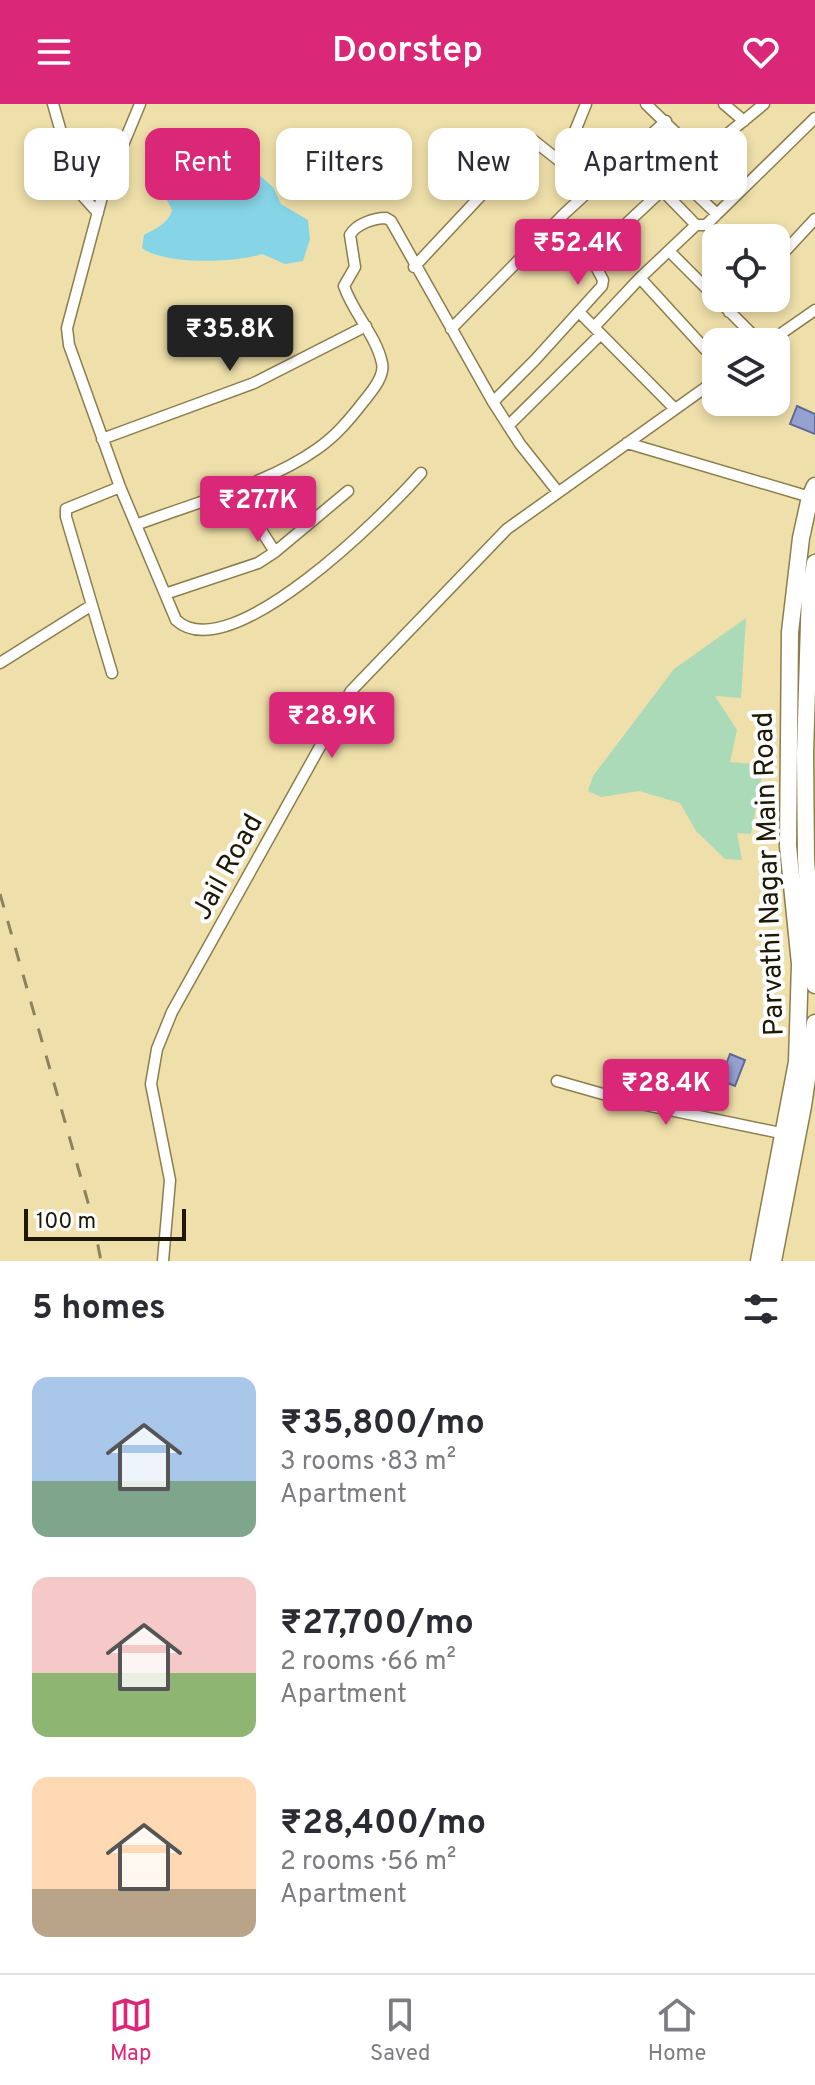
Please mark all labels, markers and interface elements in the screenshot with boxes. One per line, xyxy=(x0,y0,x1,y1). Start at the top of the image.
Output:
text: Doorstep xyxy=(332,29,483,75)
icon: menu xyxy=(32,30,76,74)
icon: heart xyxy=(739,30,783,74)
chip: Buy xyxy=(24,128,129,200)
chip: Rent xyxy=(145,128,260,200)
chip: Filters xyxy=(276,128,412,200)
chip: New xyxy=(428,128,539,200)
chip: Apartment xyxy=(555,128,747,200)
pin: ₹52.4K xyxy=(513,219,643,287)
map controls xyxy=(702,224,790,416)
button: locate xyxy=(702,224,790,312)
text: ₹52.4K xyxy=(533,228,623,261)
pin: ₹35.8K xyxy=(165,305,295,373)
text: ₹35.8K xyxy=(185,314,275,347)
button: layers xyxy=(702,328,790,416)
pin: ₹27.7K xyxy=(193,476,323,544)
text: ₹27.7K xyxy=(218,485,298,518)
pin: ₹28.9K xyxy=(267,692,397,760)
text: ₹28.9K xyxy=(287,701,377,734)
street label: Parvathi Nagar Main Road xyxy=(746,711,794,1037)
street label: Jail Road xyxy=(185,808,272,927)
pin: ₹28.4K xyxy=(601,1059,731,1127)
text: ₹28.4K xyxy=(621,1068,711,1101)
scale bar xyxy=(24,1205,186,1241)
text: 100 m xyxy=(36,1209,96,1236)
icon: filters xyxy=(739,1287,783,1331)
text: 5 homes xyxy=(32,1288,166,1331)
text: ₹35,800/mo xyxy=(280,1403,485,1446)
icon: home xyxy=(96,1409,192,1505)
text: 3 rooms · 83 m² xyxy=(280,1446,456,1479)
text: Apartment xyxy=(280,1479,407,1512)
text: ₹27,700/mo xyxy=(280,1603,474,1646)
icon: home xyxy=(96,1609,192,1705)
text: 2 rooms · 66 m² xyxy=(280,1646,456,1679)
text: Apartment xyxy=(280,1679,407,1712)
text: ₹28,400/mo xyxy=(280,1803,486,1846)
icon: home xyxy=(96,1809,192,1905)
text: 2 rooms · 56 m² xyxy=(280,1846,456,1879)
text: Apartment xyxy=(280,1879,407,1912)
tab: Map xyxy=(109,1993,153,2068)
tab: Saved xyxy=(370,1993,431,2068)
tab: Home xyxy=(648,1993,706,2068)

